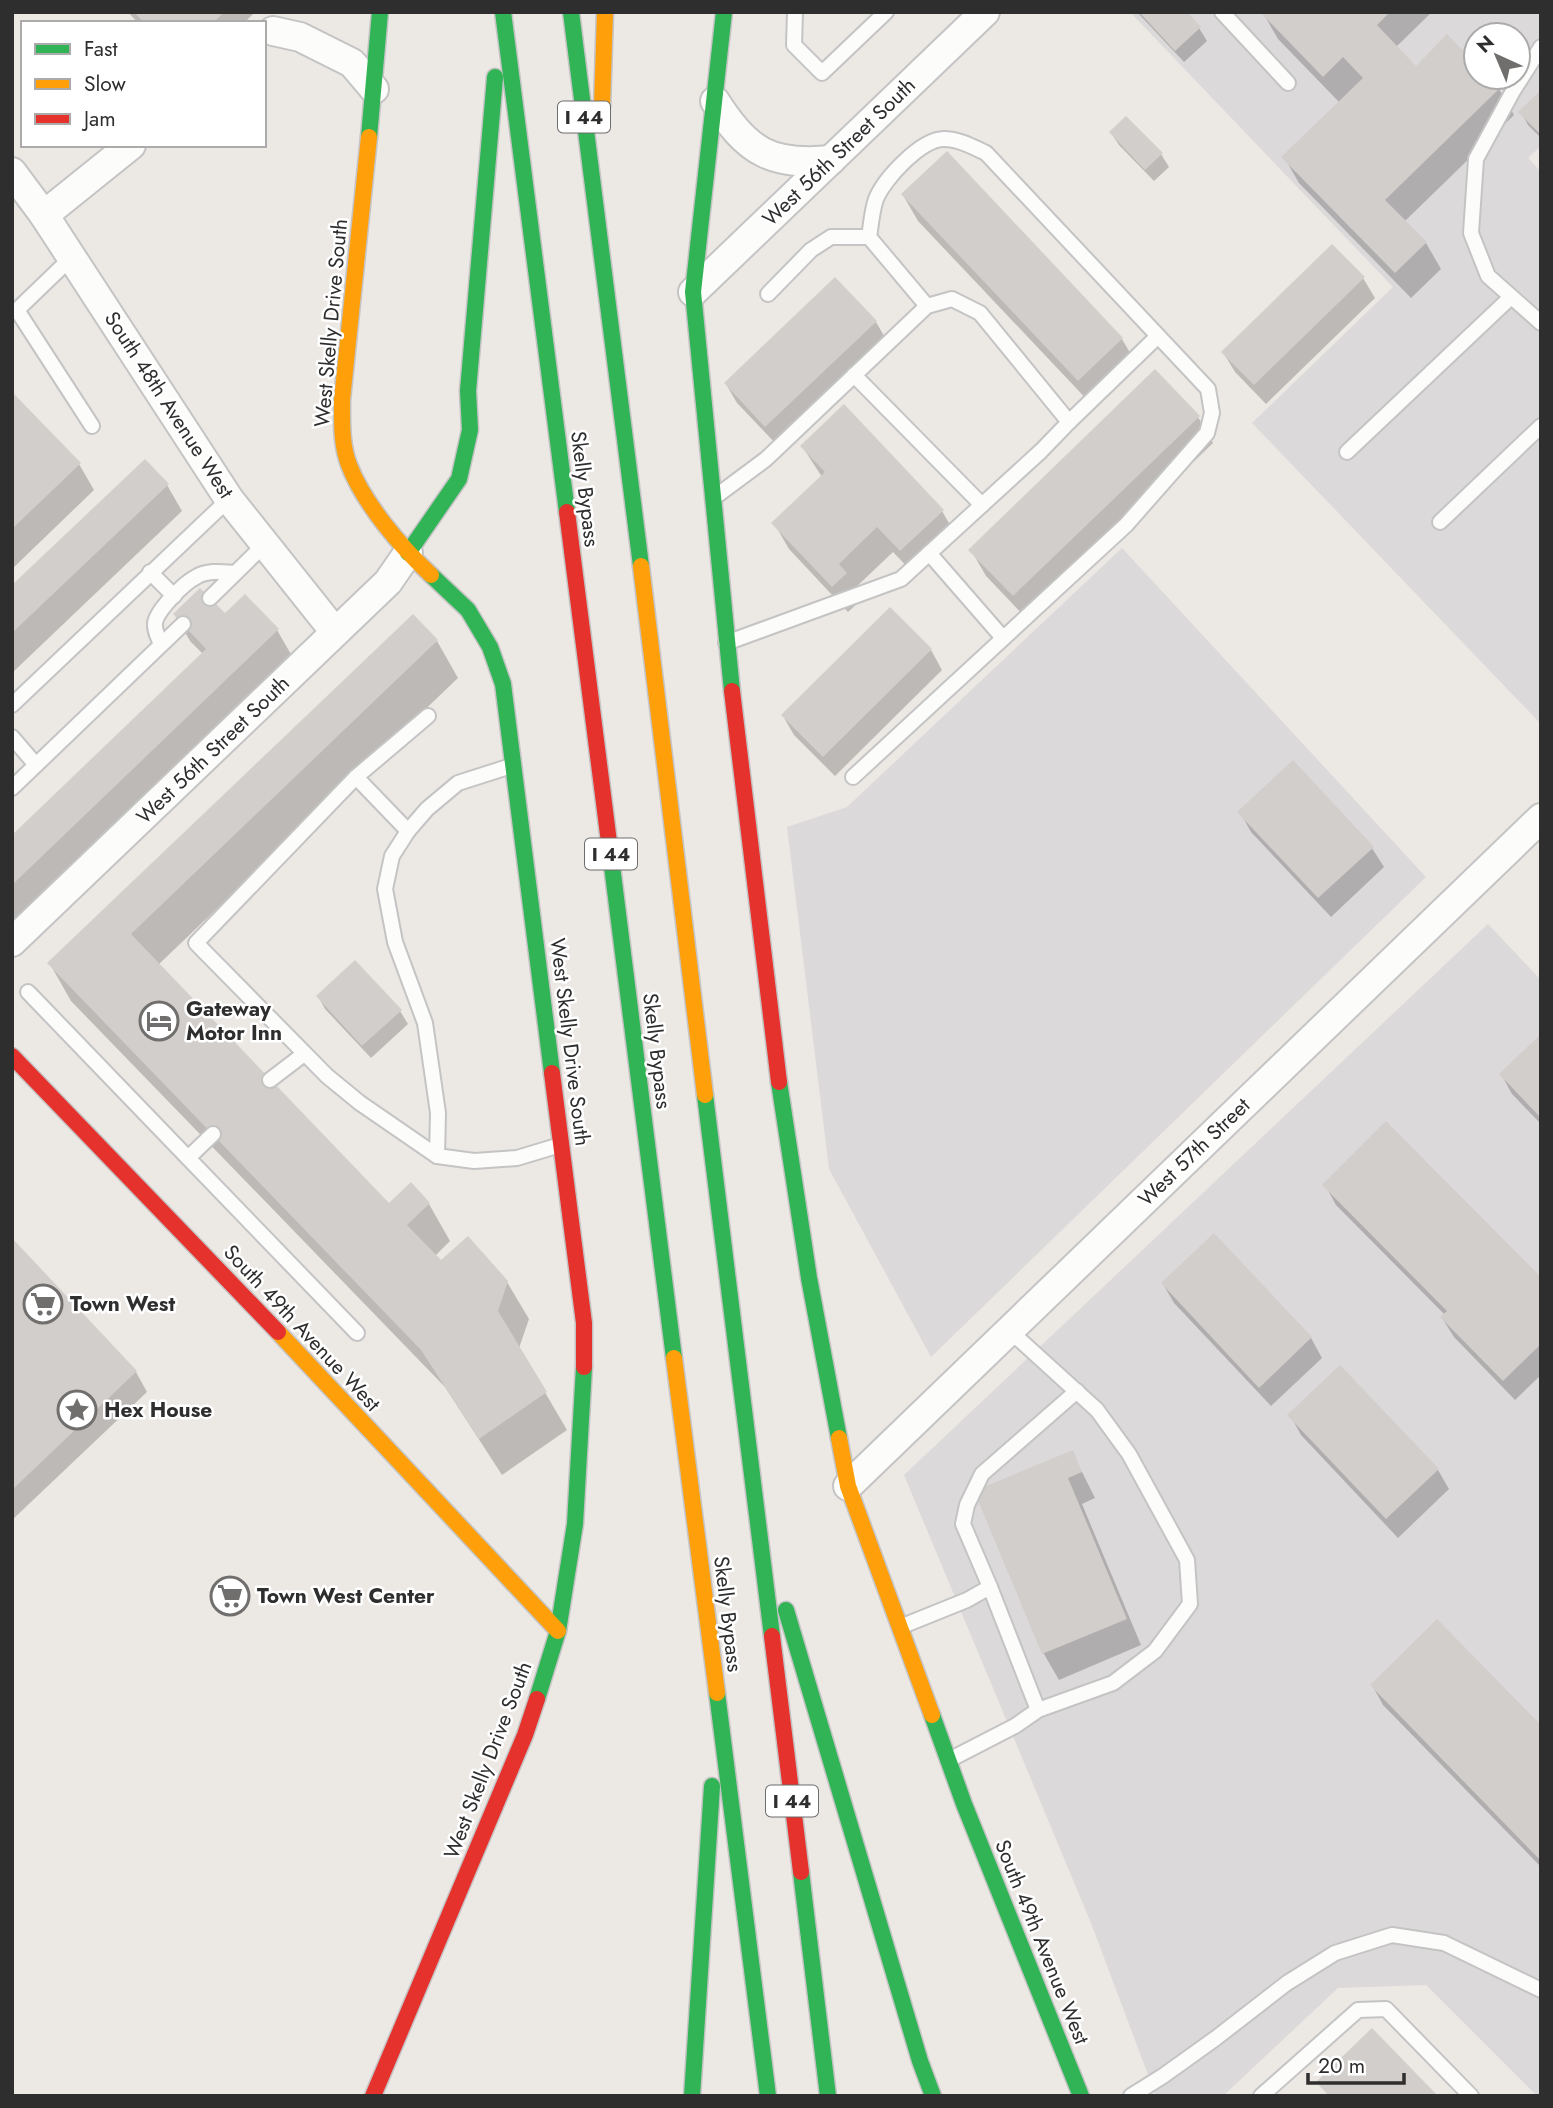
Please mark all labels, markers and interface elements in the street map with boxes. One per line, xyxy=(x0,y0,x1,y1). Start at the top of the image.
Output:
legend xyxy=(21,21,266,147)
north arrow xyxy=(1462,21,1532,91)
text: N xyxy=(1471,29,1500,59)
text: Fast xyxy=(84,34,117,64)
text: Slow xyxy=(84,69,126,99)
street label: West 56th Street South xyxy=(756,71,922,233)
road number: I 44 xyxy=(558,102,610,132)
text: Jam xyxy=(81,104,116,134)
street label: West Skelly Drive South xyxy=(307,217,355,429)
street label: South 48th Avenue West xyxy=(97,306,241,504)
street label: Skelly Bypass xyxy=(563,429,607,549)
street label: West 56th Street South xyxy=(130,669,296,831)
road number: I 44 xyxy=(585,838,637,870)
street label: West Skelly Drive South xyxy=(542,936,598,1148)
street label: Skelly Bypass xyxy=(635,991,679,1111)
place label: Gateway Motor Inn xyxy=(186,994,282,1048)
hotel icon: Gateway Motor Inn xyxy=(138,1000,180,1042)
street label: West 57th Street xyxy=(1131,1091,1257,1213)
street label: South 49th Avenue West xyxy=(217,1238,387,1418)
supermarket icon: Town West xyxy=(22,1283,64,1325)
place label: Town West xyxy=(70,1289,175,1319)
place icon: Hex House xyxy=(56,1389,98,1431)
place label: Hex House xyxy=(104,1395,212,1425)
street label: Skelly Bypass xyxy=(706,1554,750,1674)
supermarket icon: Town West Center xyxy=(209,1575,251,1617)
place label: Town West Center xyxy=(257,1581,435,1611)
street label: West Skelly Drive South xyxy=(437,1657,539,1863)
road number: I 44 xyxy=(766,1786,818,1816)
street label: South 49th Avenue West xyxy=(987,1835,1097,2049)
scale bar xyxy=(1308,2042,1404,2086)
text: 20 m xyxy=(1318,2051,1365,2081)

